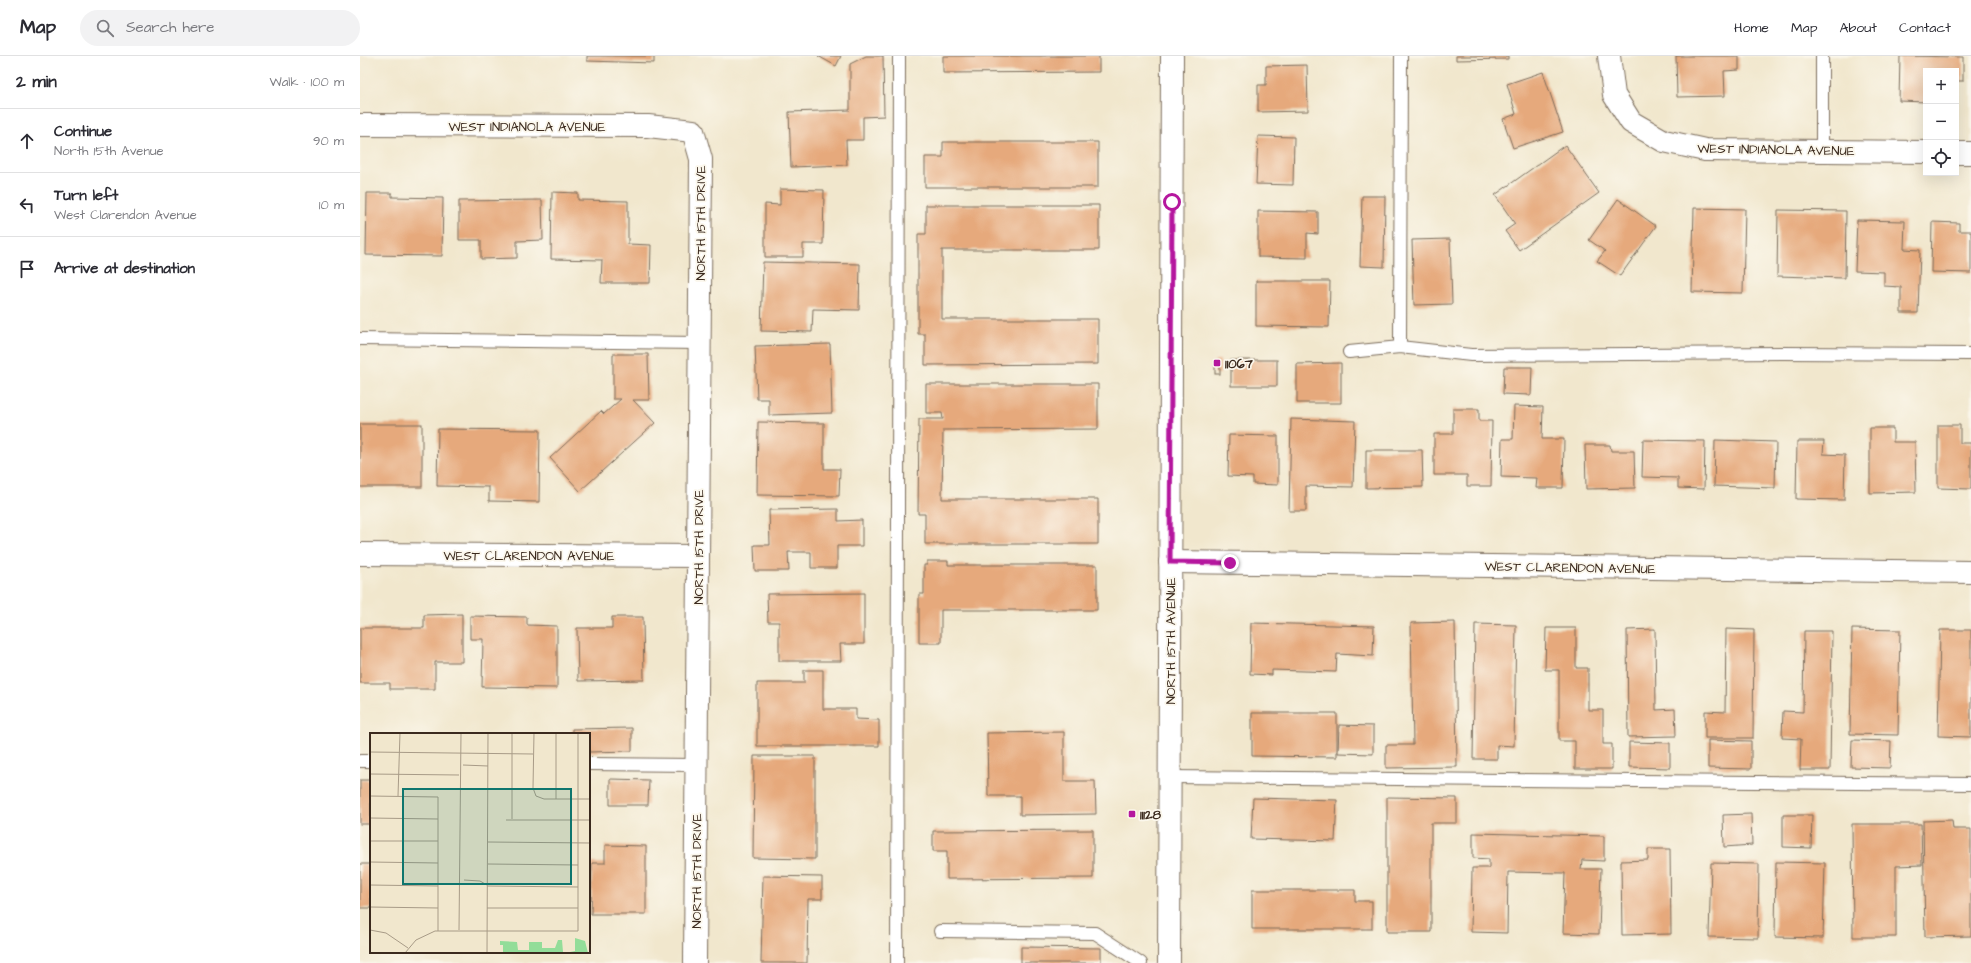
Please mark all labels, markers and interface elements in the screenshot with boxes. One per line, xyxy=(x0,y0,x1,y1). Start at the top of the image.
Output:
search box xyxy=(80,10,360,46)
text: Map xyxy=(20,14,56,41)
icon: search xyxy=(94,17,116,39)
text: Search here xyxy=(126,17,215,38)
text: Home xyxy=(1734,18,1769,38)
text: Map xyxy=(1791,18,1817,38)
text: About xyxy=(1839,18,1877,38)
text: Contact xyxy=(1899,18,1951,38)
map controls xyxy=(1923,68,1959,176)
button: + xyxy=(1923,68,1959,104)
text: 2 min xyxy=(16,70,57,94)
text: Walk · 100 m xyxy=(270,73,344,91)
button: − xyxy=(1923,104,1959,140)
street label: WEST INDIANOLA AVENUE xyxy=(448,118,606,136)
text: Continue xyxy=(54,121,112,142)
icon: ahead xyxy=(16,130,38,152)
text: 90 m xyxy=(313,132,344,150)
street label: WEST INDIANOLA AVENUE xyxy=(1697,140,1855,160)
button: locate xyxy=(1923,140,1959,176)
text: North 15th Avenue xyxy=(54,142,164,160)
street label: NORTH 15TH DRIVE xyxy=(692,165,710,280)
text: Turn left xyxy=(54,185,118,206)
route start xyxy=(1163,193,1181,211)
icon: left xyxy=(16,194,38,216)
text: 10 m xyxy=(319,196,344,214)
text: West Clarendon Avenue xyxy=(54,206,197,224)
icon: arrive xyxy=(16,258,38,280)
text: Arrive at destination xyxy=(54,258,195,279)
place label: 11067 xyxy=(1225,355,1254,373)
marker: 11067 xyxy=(1212,358,1222,368)
street label: NORTH 15TH DRIVE xyxy=(690,489,708,604)
street label: WEST CLARENDON AVENUE xyxy=(443,547,615,565)
route end xyxy=(1221,554,1239,572)
street label: WEST CLARENDON AVENUE xyxy=(1484,558,1656,578)
street label: NORTH 15TH AVENUE xyxy=(1162,577,1180,704)
inset map xyxy=(370,733,590,953)
place label: 11128 xyxy=(1140,806,1161,824)
marker: 11128 xyxy=(1127,809,1137,819)
street label: NORTH 15TH DRIVE xyxy=(688,813,706,928)

